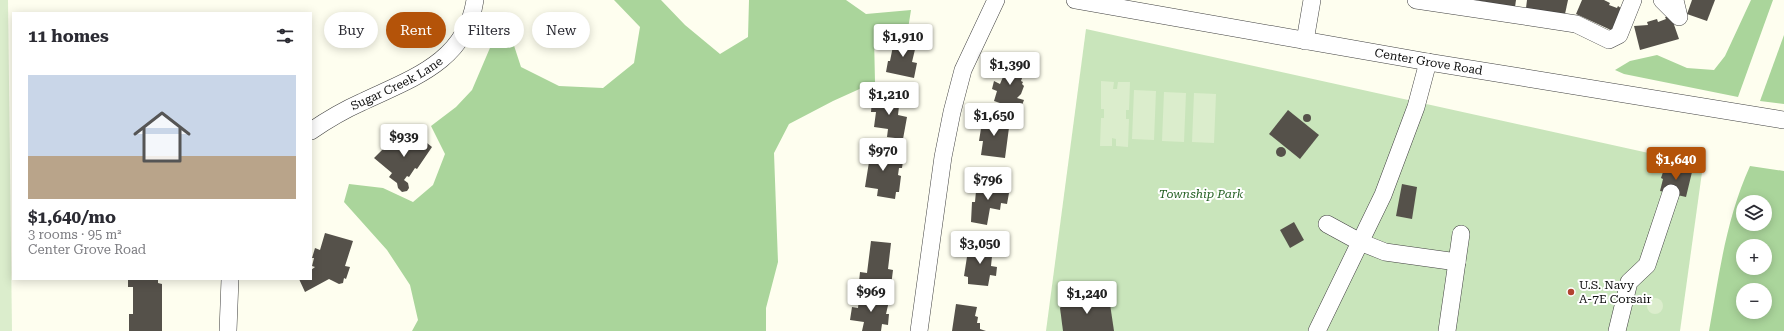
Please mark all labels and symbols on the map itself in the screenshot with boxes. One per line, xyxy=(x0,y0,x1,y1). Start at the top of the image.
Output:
pin: $1,910 xyxy=(870,24,936,58)
street label: Center Grove Road xyxy=(1374,46,1484,78)
pin: $1,390 xyxy=(977,52,1043,86)
street label: Sugar Creek Lane xyxy=(348,54,446,113)
pin: $1,210 xyxy=(856,82,922,116)
pin: $1,650 xyxy=(961,103,1027,137)
pin: $939 xyxy=(380,124,428,158)
pin: $970 xyxy=(859,138,907,172)
pin: $1,640 xyxy=(1643,147,1709,181)
pin: $796 xyxy=(964,167,1012,201)
park label: Township Park xyxy=(1159,187,1244,201)
pin: $3,050 xyxy=(947,231,1013,265)
place label: U.S. Navy A-7E Corsair xyxy=(1579,278,1652,306)
pin: $969 xyxy=(847,279,895,313)
pin: $1,240 xyxy=(1054,281,1120,315)
marker: U.S. Navy A-7E Corsair xyxy=(1566,287,1576,297)

